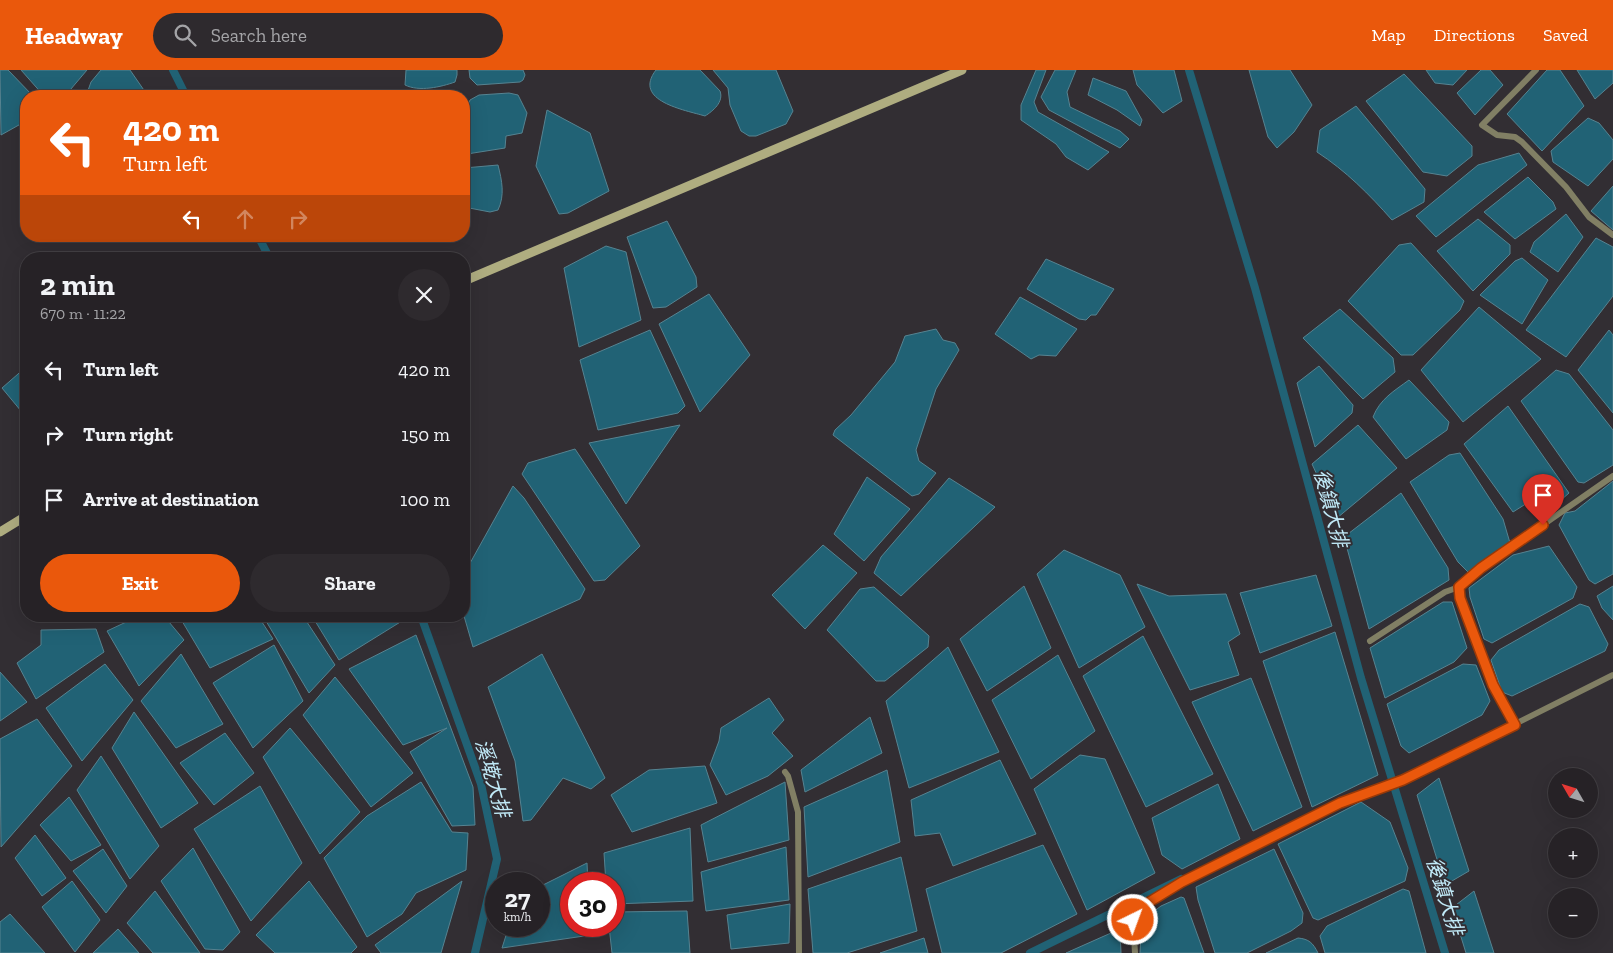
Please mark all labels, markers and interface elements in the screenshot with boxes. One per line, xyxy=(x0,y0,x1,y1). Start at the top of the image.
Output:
search box xyxy=(153,13,503,58)
text: Headway xyxy=(25,21,123,50)
icon: search xyxy=(171,21,199,49)
text: Search here xyxy=(211,24,307,47)
text: Map xyxy=(1371,24,1406,46)
text: Directions xyxy=(1434,24,1515,46)
text: Saved xyxy=(1543,24,1588,46)
text: 420 m xyxy=(123,108,219,150)
icon: left xyxy=(40,110,105,175)
text: Turn left xyxy=(123,150,207,177)
icon: left xyxy=(178,205,206,233)
icon: ahead xyxy=(231,205,259,233)
icon: right xyxy=(284,205,312,233)
text: 2 min xyxy=(40,267,115,303)
button: close xyxy=(398,269,450,321)
text: 670 m · 11:22 xyxy=(40,304,126,323)
icon: left xyxy=(40,356,68,384)
text: Turn left xyxy=(83,358,158,381)
text: 420 m xyxy=(398,358,450,381)
icon: right xyxy=(40,421,68,449)
text: Turn right xyxy=(83,423,173,446)
text: 150 m xyxy=(401,423,450,446)
water label: 後鎮大排 xyxy=(1309,466,1354,553)
pin xyxy=(1522,474,1564,525)
icon: arrive xyxy=(1529,481,1557,509)
icon: arrive xyxy=(40,486,68,514)
text: Arrive at destination xyxy=(83,488,259,511)
text: 100 m xyxy=(400,488,450,511)
button: Exit xyxy=(40,554,240,612)
button: Share xyxy=(250,554,450,612)
water label: 溪墘大排 xyxy=(470,736,516,823)
north arrow xyxy=(1548,768,1598,818)
map controls xyxy=(1548,768,1598,938)
button: + xyxy=(1548,828,1598,878)
water label: 後鎮大排 xyxy=(1422,854,1469,941)
speed limit sign: 30 xyxy=(560,872,625,937)
text: 27 xyxy=(505,883,530,913)
button: − xyxy=(1548,888,1598,938)
position arrow xyxy=(1106,893,1158,945)
text: km/h xyxy=(504,910,531,924)

